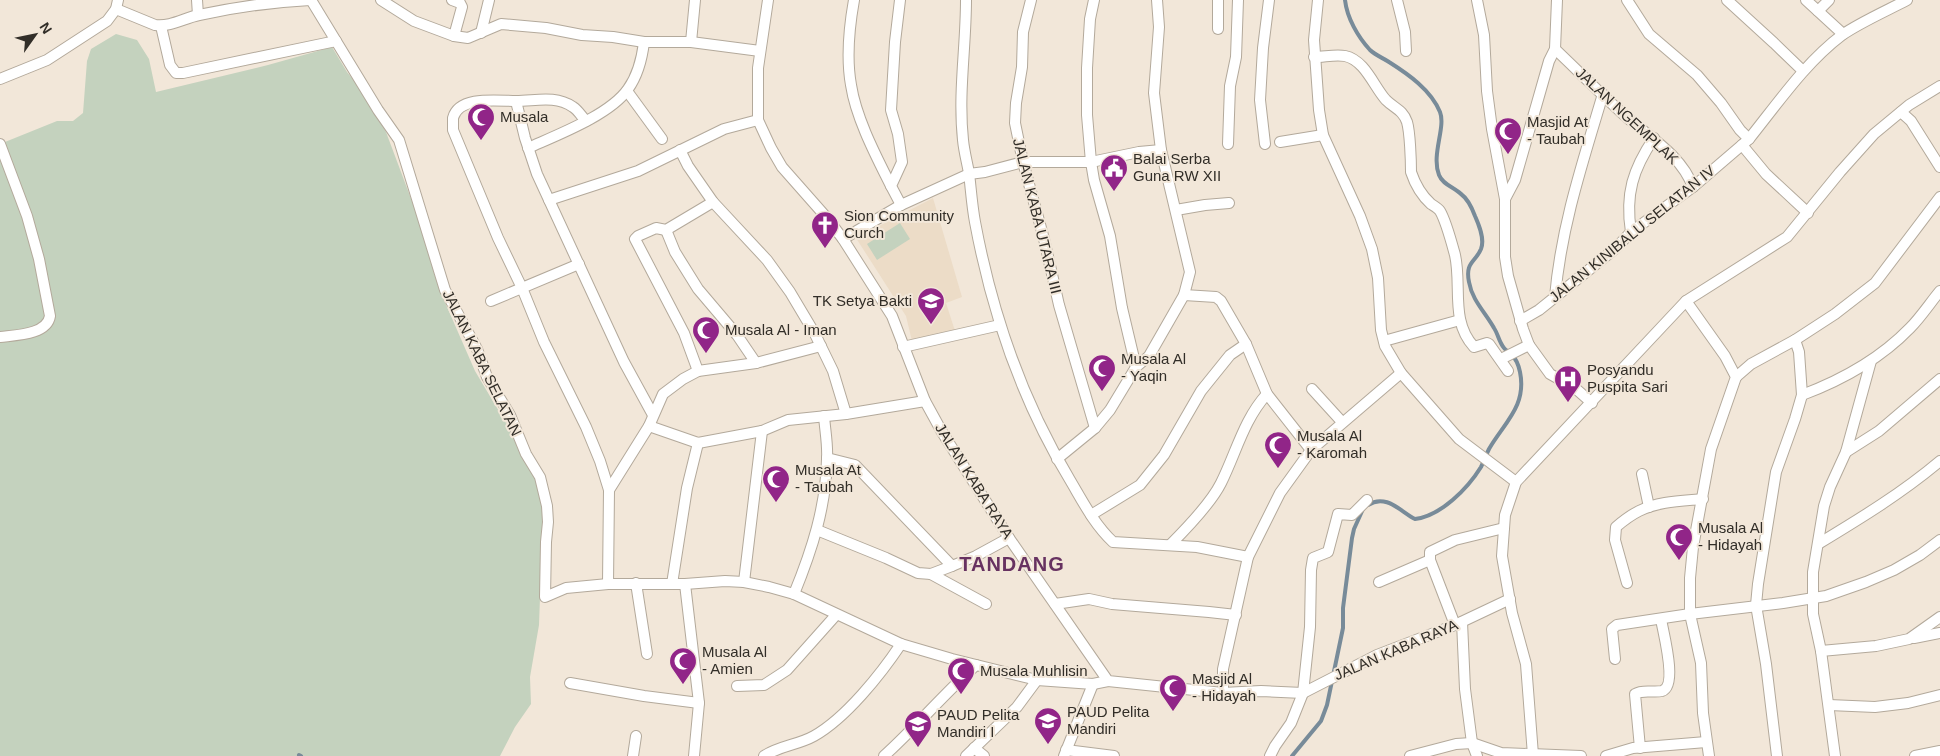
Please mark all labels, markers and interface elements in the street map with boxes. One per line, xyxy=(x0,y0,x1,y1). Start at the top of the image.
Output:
north arrow xyxy=(10,10,60,60)
text: N xyxy=(36,19,55,37)
street label: JALAN NGEMPLAK xyxy=(1572,64,1682,168)
mosque icon: Musala xyxy=(466,102,496,141)
place label: Musala xyxy=(500,108,549,125)
place label: Masjid At - Taubah xyxy=(1527,113,1589,147)
mosque icon: Masjid At - Taubah xyxy=(1493,116,1523,155)
street label: JALAN KABA UTARA III xyxy=(1010,136,1065,295)
place label: Balai Serba Guna RW XII xyxy=(1133,150,1221,184)
public building icon: Balai Serba Guna RW XII xyxy=(1099,153,1129,192)
street label: JALAN KINIBALU SELATAN IV xyxy=(1546,162,1718,306)
place label: Sion Community Curch xyxy=(844,207,955,241)
church icon: Sion Community Curch xyxy=(810,210,840,249)
school or university icon: TK Setya Bakti xyxy=(916,286,946,325)
street label: JALAN KABA SELATAN xyxy=(440,287,525,439)
place label: TK Setya Bakti xyxy=(813,292,912,309)
mosque icon: Musala Al - Iman xyxy=(691,315,721,354)
place label: Musala Al - Iman xyxy=(725,321,837,338)
place label: Musala Al - Yaqin xyxy=(1121,350,1186,384)
mosque icon: Musala Al - Yaqin xyxy=(1087,353,1117,392)
place label: Posyandu Puspita Sari xyxy=(1587,361,1668,395)
hospital icon: Posyandu Puspita Sari xyxy=(1553,364,1583,403)
street label: JALAN KABA RAYA xyxy=(932,420,1017,542)
place label: Musala Al - Karomah xyxy=(1297,427,1367,461)
mosque icon: Musala Al - Karomah xyxy=(1263,430,1293,469)
place label: Musala At - Taubah xyxy=(795,461,862,495)
mosque icon: Musala At - Taubah xyxy=(761,464,791,503)
place label: Musala Al - Hidayah xyxy=(1698,519,1763,553)
mosque icon: Musala Al - Hidayah xyxy=(1664,522,1694,561)
district label: TANDANG xyxy=(959,553,1065,575)
street label: JALAN KABA RAYA xyxy=(1331,616,1460,683)
place label: Musala Al - Amien xyxy=(702,643,767,677)
mosque icon: Musala Al - Amien xyxy=(668,646,698,685)
mosque icon: Musala Muhlisin xyxy=(946,656,976,695)
place label: Musala Muhlisin xyxy=(980,662,1088,679)
place label: Masjid Al - Hidayah xyxy=(1192,670,1256,704)
mosque icon: Masjid Al - Hidayah xyxy=(1158,673,1188,712)
place label: PAUD Pelita Mandiri xyxy=(1067,703,1150,737)
place label: PAUD Pelita Mandiri I xyxy=(937,706,1020,740)
school or university icon: PAUD Pelita Mandiri xyxy=(1033,706,1063,745)
school or university icon: PAUD Pelita Mandiri I xyxy=(903,709,933,748)

